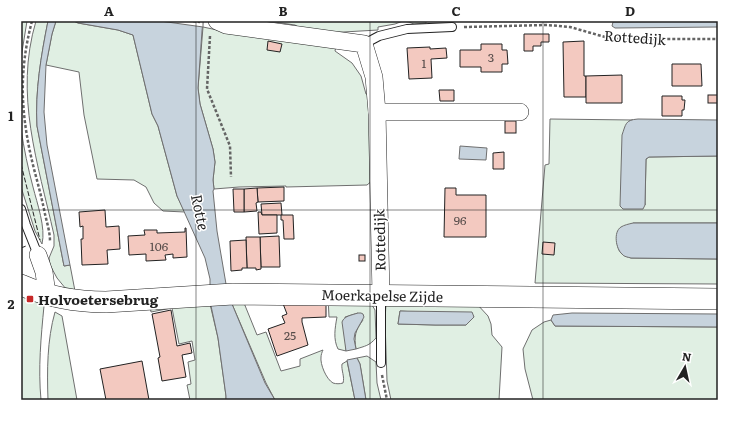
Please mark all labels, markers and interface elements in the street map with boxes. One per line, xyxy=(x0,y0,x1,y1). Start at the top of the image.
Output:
text: A xyxy=(104,1,114,20)
text: B xyxy=(279,1,288,20)
text: C xyxy=(451,1,461,20)
text: D xyxy=(625,1,635,20)
street label: Rottedijk xyxy=(603,25,667,49)
house number: 3 xyxy=(488,48,494,66)
house number: 1 xyxy=(422,54,427,72)
text: 1 xyxy=(8,106,14,125)
water label: Rotte xyxy=(186,192,216,232)
street label: Rottedijk xyxy=(368,208,390,271)
house number: 96 xyxy=(454,211,467,229)
house number: 106 xyxy=(150,237,169,255)
street label: Moerkapelse Zijde xyxy=(321,284,443,306)
place label: Holvoetersebrug xyxy=(38,289,159,309)
text: 2 xyxy=(8,294,15,313)
marker: Holvoetersebrug xyxy=(25,294,35,304)
house number: 25 xyxy=(284,326,296,344)
north arrow xyxy=(665,347,705,387)
text: N xyxy=(681,348,693,365)

